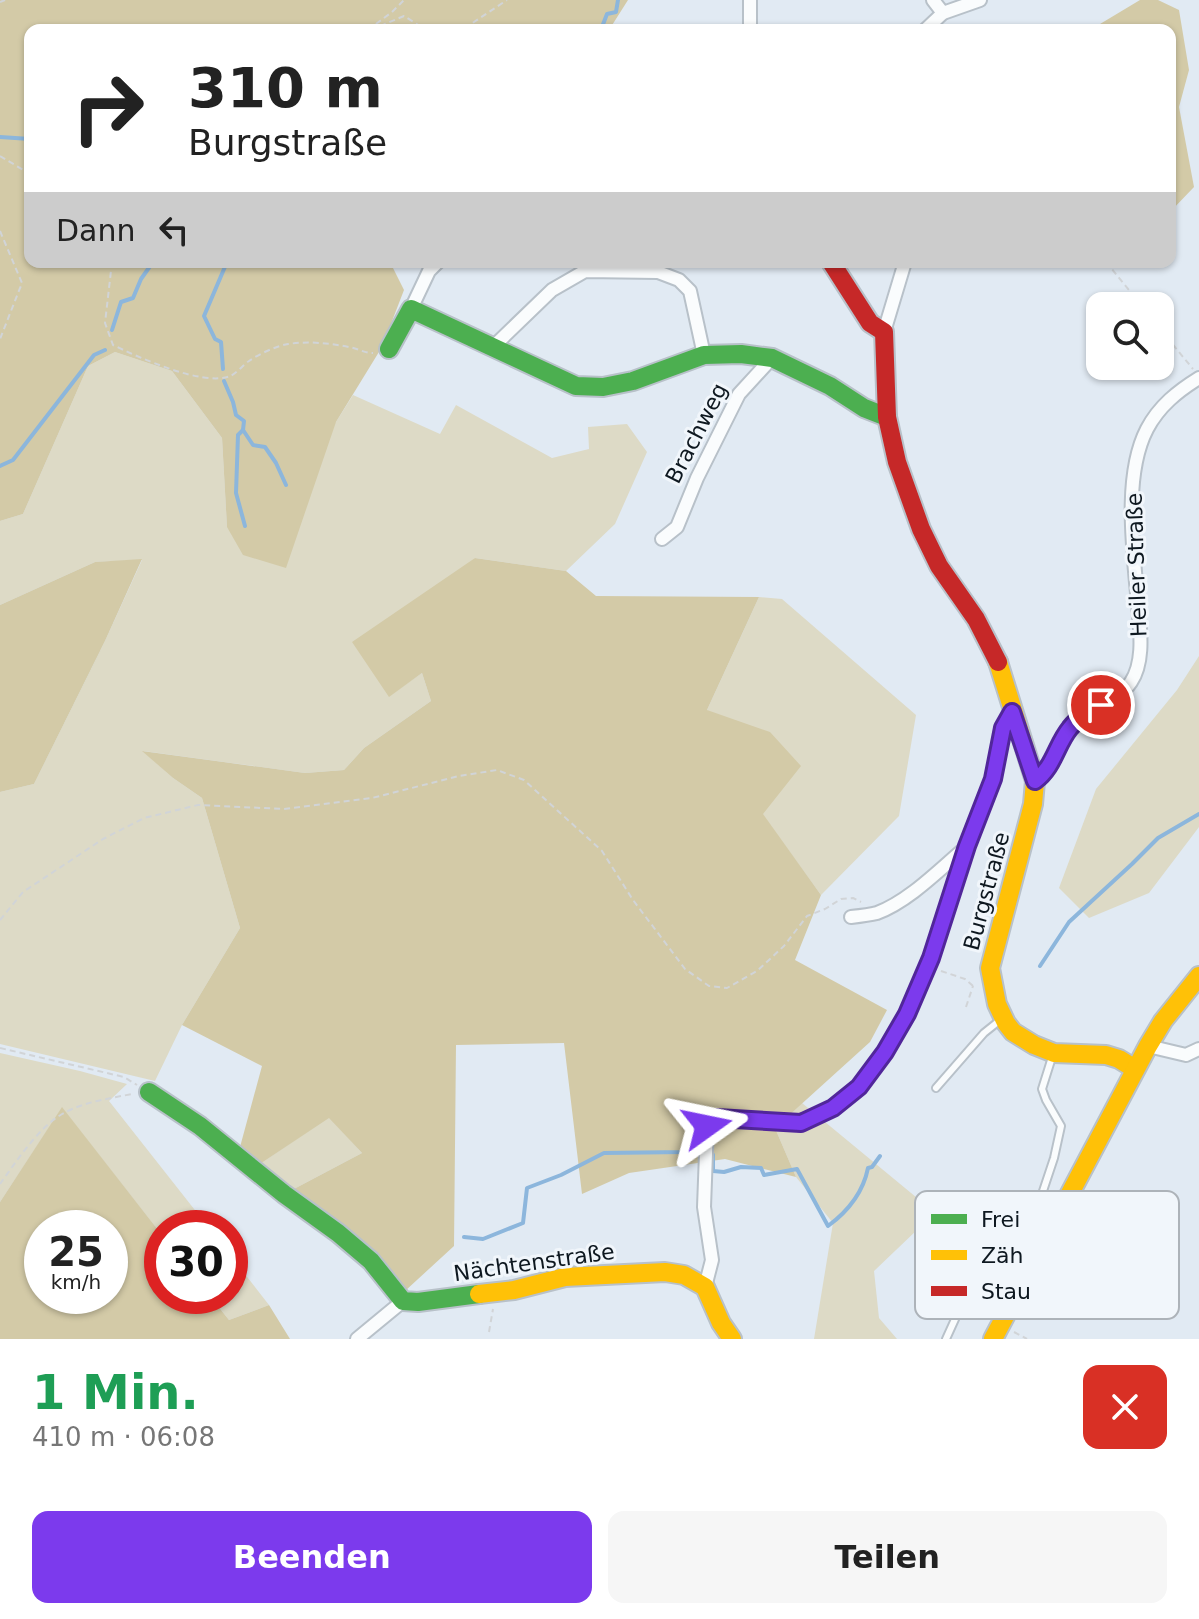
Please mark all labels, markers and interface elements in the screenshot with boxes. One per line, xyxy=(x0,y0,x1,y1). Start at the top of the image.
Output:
text: 310 m xyxy=(188,55,383,120)
icon: right xyxy=(56,56,160,160)
text: Burgstraße xyxy=(188,122,387,163)
icon: left xyxy=(152,208,196,252)
text: Dann xyxy=(56,213,136,248)
map controls xyxy=(1086,292,1174,380)
button: search xyxy=(1086,292,1174,380)
street label: Brachweg xyxy=(661,379,732,488)
street label: Heiler Straße xyxy=(1121,492,1152,638)
pin xyxy=(1067,671,1135,739)
icon: arrive xyxy=(1079,683,1123,727)
street label: Burgstraße xyxy=(959,829,1014,953)
position arrow xyxy=(665,1084,749,1168)
legend xyxy=(915,1191,1179,1319)
text: Frei xyxy=(981,1207,1020,1232)
speed limit sign: 30 xyxy=(144,1210,248,1314)
text: 25 xyxy=(48,1229,104,1275)
street label: Nächtenstraße xyxy=(452,1239,616,1286)
text: Zäh xyxy=(981,1243,1024,1268)
text: km/h xyxy=(51,1270,101,1294)
text: Stau xyxy=(981,1279,1031,1304)
text: 1 Min. xyxy=(32,1364,199,1420)
button: close xyxy=(1083,1365,1167,1449)
text: 410 m · 06:08 xyxy=(32,1422,215,1452)
button: Beenden xyxy=(32,1511,592,1603)
button: Teilen xyxy=(608,1511,1167,1603)

